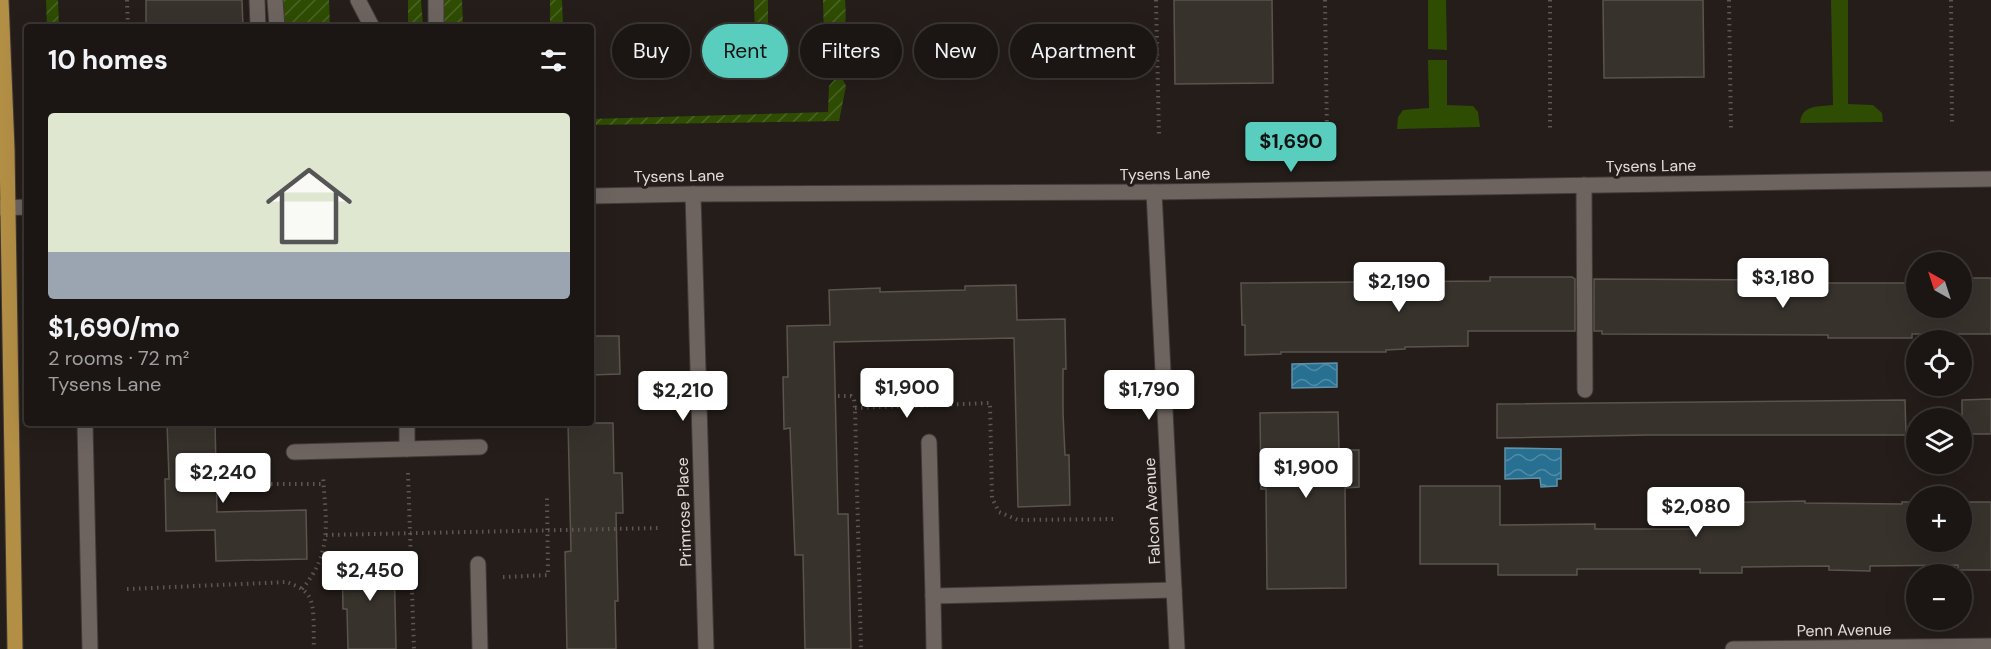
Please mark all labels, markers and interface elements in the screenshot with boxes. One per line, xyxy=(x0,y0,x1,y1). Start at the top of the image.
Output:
chip: Buy xyxy=(612,24,690,78)
chip: Rent xyxy=(702,24,788,78)
chip: Filters xyxy=(800,24,902,78)
chip: New xyxy=(914,24,998,78)
chip: Apartment xyxy=(1010,24,1157,78)
text: 10 homes xyxy=(48,43,168,77)
icon: filters xyxy=(537,44,570,77)
pin: $1,690 xyxy=(1242,122,1340,173)
text: $1,690 xyxy=(1259,128,1323,154)
icon: home xyxy=(255,152,363,260)
street label: Tysens Lane xyxy=(1606,155,1696,177)
street label: Tysens Lane xyxy=(1120,163,1210,185)
street label: Tysens Lane xyxy=(634,165,724,187)
north arrow xyxy=(1906,252,1972,318)
map controls xyxy=(1906,252,1972,630)
pin: $3,180 xyxy=(1734,258,1832,309)
pin: $2,190 xyxy=(1350,262,1448,313)
text: $3,180 xyxy=(1751,264,1815,290)
text: $2,190 xyxy=(1368,268,1430,294)
text: $1,690/mo xyxy=(48,311,180,345)
button: locate xyxy=(1906,330,1972,396)
text: 2 rooms · 72 m² xyxy=(48,345,189,371)
pin: $1,900 xyxy=(858,368,956,419)
pin: $1,790 xyxy=(1100,370,1198,421)
text: Tysens Lane xyxy=(48,371,161,397)
pin: $2,210 xyxy=(634,371,732,422)
text: $1,900 xyxy=(874,374,940,400)
text: $1,790 xyxy=(1118,376,1180,402)
text: $2,210 xyxy=(652,377,714,403)
button: layers xyxy=(1906,408,1972,474)
pin: $1,900 xyxy=(1257,448,1355,499)
pin: $2,240 xyxy=(174,453,272,504)
text: $1,900 xyxy=(1273,454,1339,480)
street label: Primrose Place xyxy=(672,457,696,567)
street label: Falcon Avenue xyxy=(1139,457,1165,565)
text: $2,240 xyxy=(189,459,257,485)
button: + xyxy=(1906,486,1972,552)
pin: $2,080 xyxy=(1647,487,1745,538)
text: $2,080 xyxy=(1661,493,1731,519)
pin: $2,450 xyxy=(321,551,419,602)
text: $2,450 xyxy=(336,557,404,583)
button: − xyxy=(1906,564,1972,630)
street label: Penn Avenue xyxy=(1796,619,1892,641)

